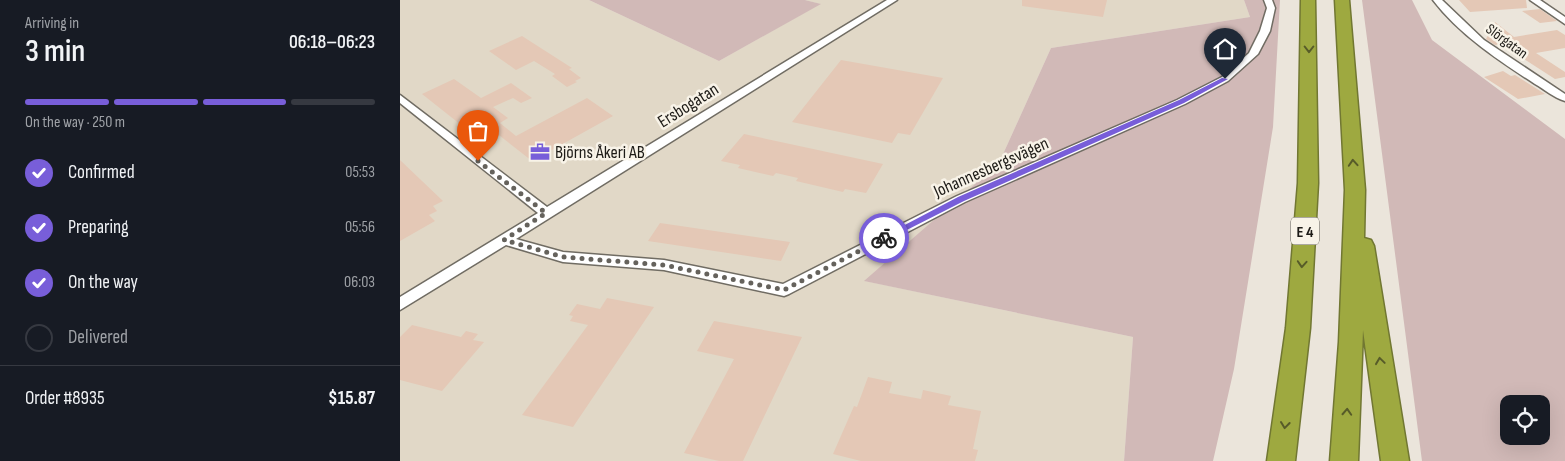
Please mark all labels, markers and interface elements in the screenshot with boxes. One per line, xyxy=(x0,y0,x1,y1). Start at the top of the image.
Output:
text: Arriving in xyxy=(25,14,79,33)
street label: Slörgatan xyxy=(1482,20,1532,63)
pin xyxy=(1204,28,1246,79)
text: 06:18–06:23 xyxy=(289,31,375,54)
text: 3 min xyxy=(25,32,85,71)
icon: home xyxy=(1211,35,1239,63)
one-way arrow xyxy=(1304,45,1314,53)
street label: Ersbogatan xyxy=(654,79,722,132)
pin xyxy=(457,110,499,161)
text: On the way · 250 m xyxy=(25,113,125,132)
icon: bag xyxy=(464,117,492,145)
street label: Johannesbergsvägen xyxy=(930,133,1052,203)
office icon: Björns Åkeri AB xyxy=(529,141,551,163)
place label: Björns Åkeri AB xyxy=(555,142,645,163)
one-way arrow xyxy=(1348,158,1359,166)
icon: check xyxy=(25,159,53,187)
text: Confirmed xyxy=(68,161,135,184)
text: 05:53 xyxy=(345,163,375,182)
courier xyxy=(859,213,909,263)
icon: check xyxy=(25,214,53,242)
text: Preparing xyxy=(68,216,129,239)
text: 05:56 xyxy=(345,218,375,237)
road number: E 4 xyxy=(1291,218,1319,245)
icon: bike xyxy=(870,224,898,252)
one-way arrow xyxy=(1297,260,1308,268)
icon: check xyxy=(25,269,53,297)
text: On the way xyxy=(68,271,138,294)
text: 06:03 xyxy=(344,273,375,292)
text: Delivered xyxy=(68,326,128,349)
one-way arrow xyxy=(1376,357,1386,365)
text: Order #8935 xyxy=(25,387,105,410)
text: $15.87 xyxy=(328,387,375,410)
map controls xyxy=(1500,395,1550,445)
button: locate xyxy=(1500,395,1550,445)
one-way arrow xyxy=(1341,408,1352,416)
one-way arrow xyxy=(1281,421,1291,429)

